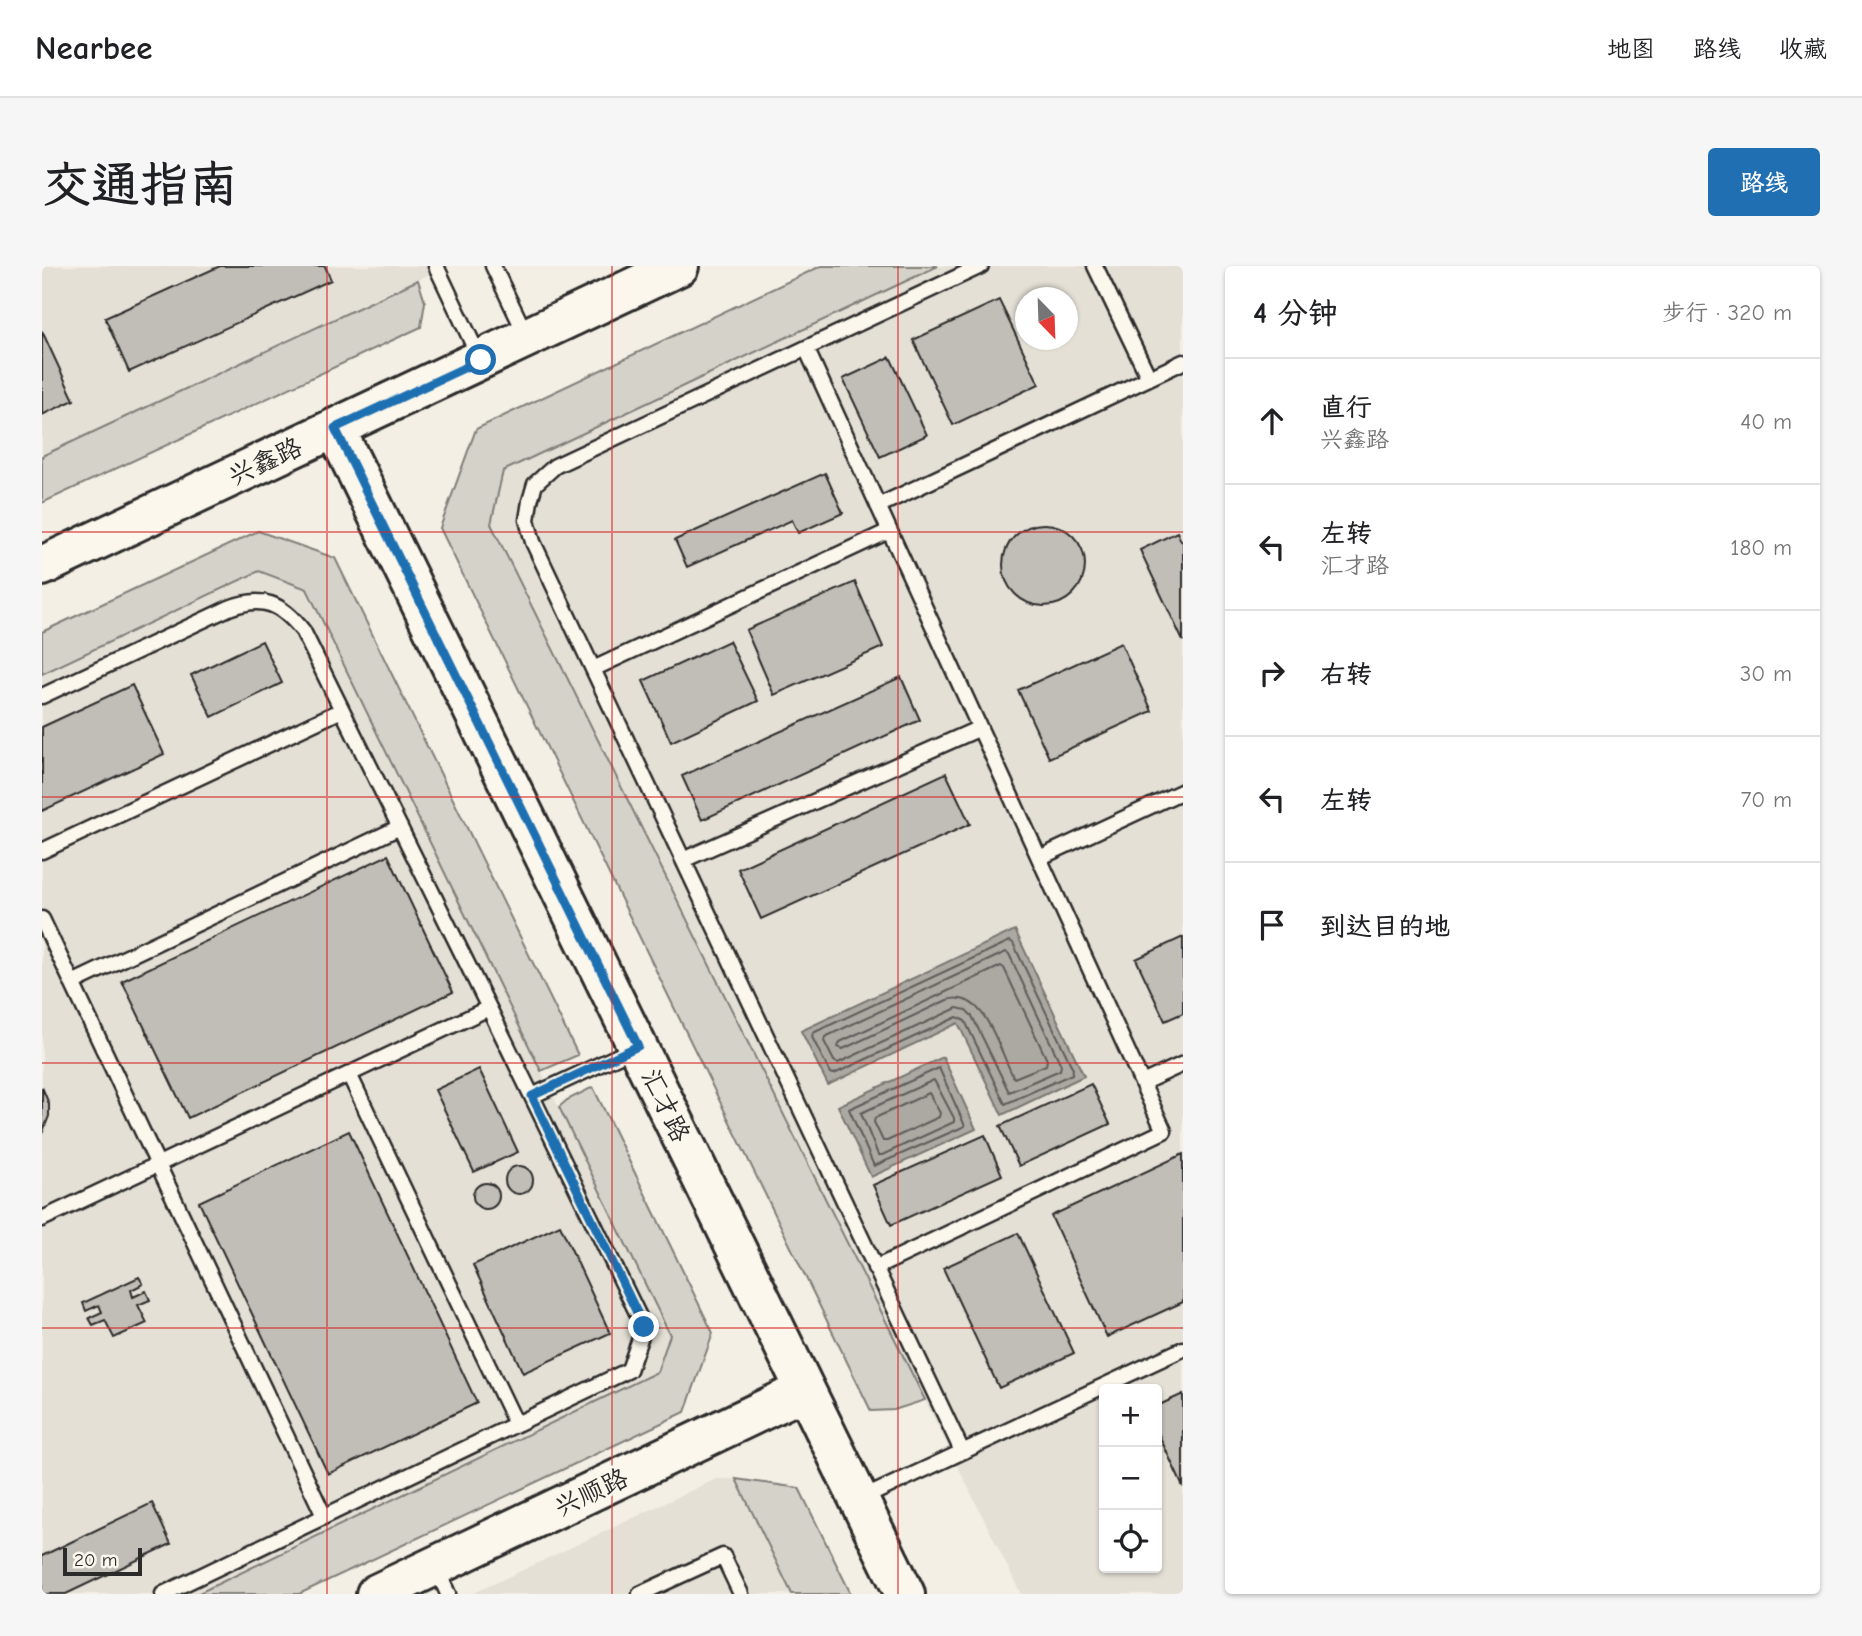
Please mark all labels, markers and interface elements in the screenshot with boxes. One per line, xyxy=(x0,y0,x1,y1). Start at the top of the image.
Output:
text: Nearbee xyxy=(35,29,153,67)
text: 地图 xyxy=(1607,35,1655,63)
text: 路线 xyxy=(1693,35,1741,63)
text: 收藏 xyxy=(1779,35,1827,63)
button: 路线 xyxy=(1708,148,1820,216)
text: 交通指南 xyxy=(42,157,238,213)
north arrow xyxy=(1015,287,1078,350)
text: 4 分钟 xyxy=(1253,296,1338,331)
text: 步行 · 320 m xyxy=(1662,299,1792,326)
route start xyxy=(465,344,496,375)
text: 直行 xyxy=(1320,393,1372,423)
icon: ahead xyxy=(1253,402,1291,440)
text: 40 m xyxy=(1740,408,1792,435)
text: 兴鑫路 xyxy=(1320,426,1389,453)
street label: 兴鑫路 xyxy=(224,432,307,492)
text: 左转 xyxy=(1320,519,1372,549)
icon: left xyxy=(1253,528,1291,566)
text: 180 m xyxy=(1730,534,1792,561)
text: 汇才路 xyxy=(1320,552,1389,579)
icon: right xyxy=(1253,654,1291,692)
text: 右转 xyxy=(1320,660,1372,690)
text: 30 m xyxy=(1740,660,1792,687)
icon: left xyxy=(1253,780,1291,818)
text: 左转 xyxy=(1320,786,1372,816)
text: 70 m xyxy=(1740,786,1792,813)
icon: arrive xyxy=(1253,906,1291,944)
text: 到达目的地 xyxy=(1320,912,1450,942)
street label: 汇才路 xyxy=(635,1064,696,1147)
route end xyxy=(628,1311,659,1342)
map controls xyxy=(1099,1384,1162,1573)
button: + xyxy=(1099,1384,1162,1447)
button: − xyxy=(1099,1447,1162,1510)
street label: 兴顺路 xyxy=(550,1463,633,1523)
button: locate xyxy=(1099,1510,1162,1573)
scale bar xyxy=(63,1545,142,1577)
text: 20 m xyxy=(74,1549,118,1571)

